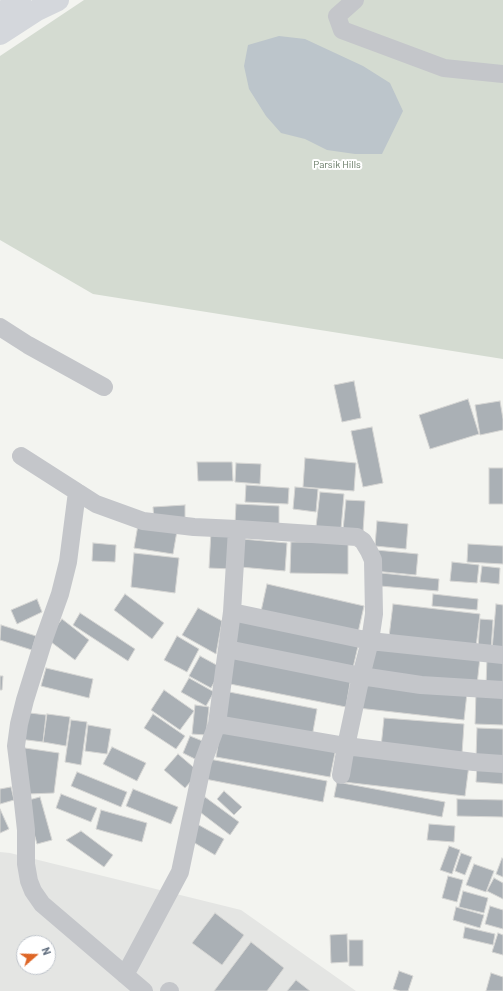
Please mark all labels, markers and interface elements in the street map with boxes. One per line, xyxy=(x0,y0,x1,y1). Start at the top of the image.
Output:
park label: Parsik Hills xyxy=(313,159,361,171)
north arrow xyxy=(16,935,56,975)
text: N xyxy=(39,945,54,957)

